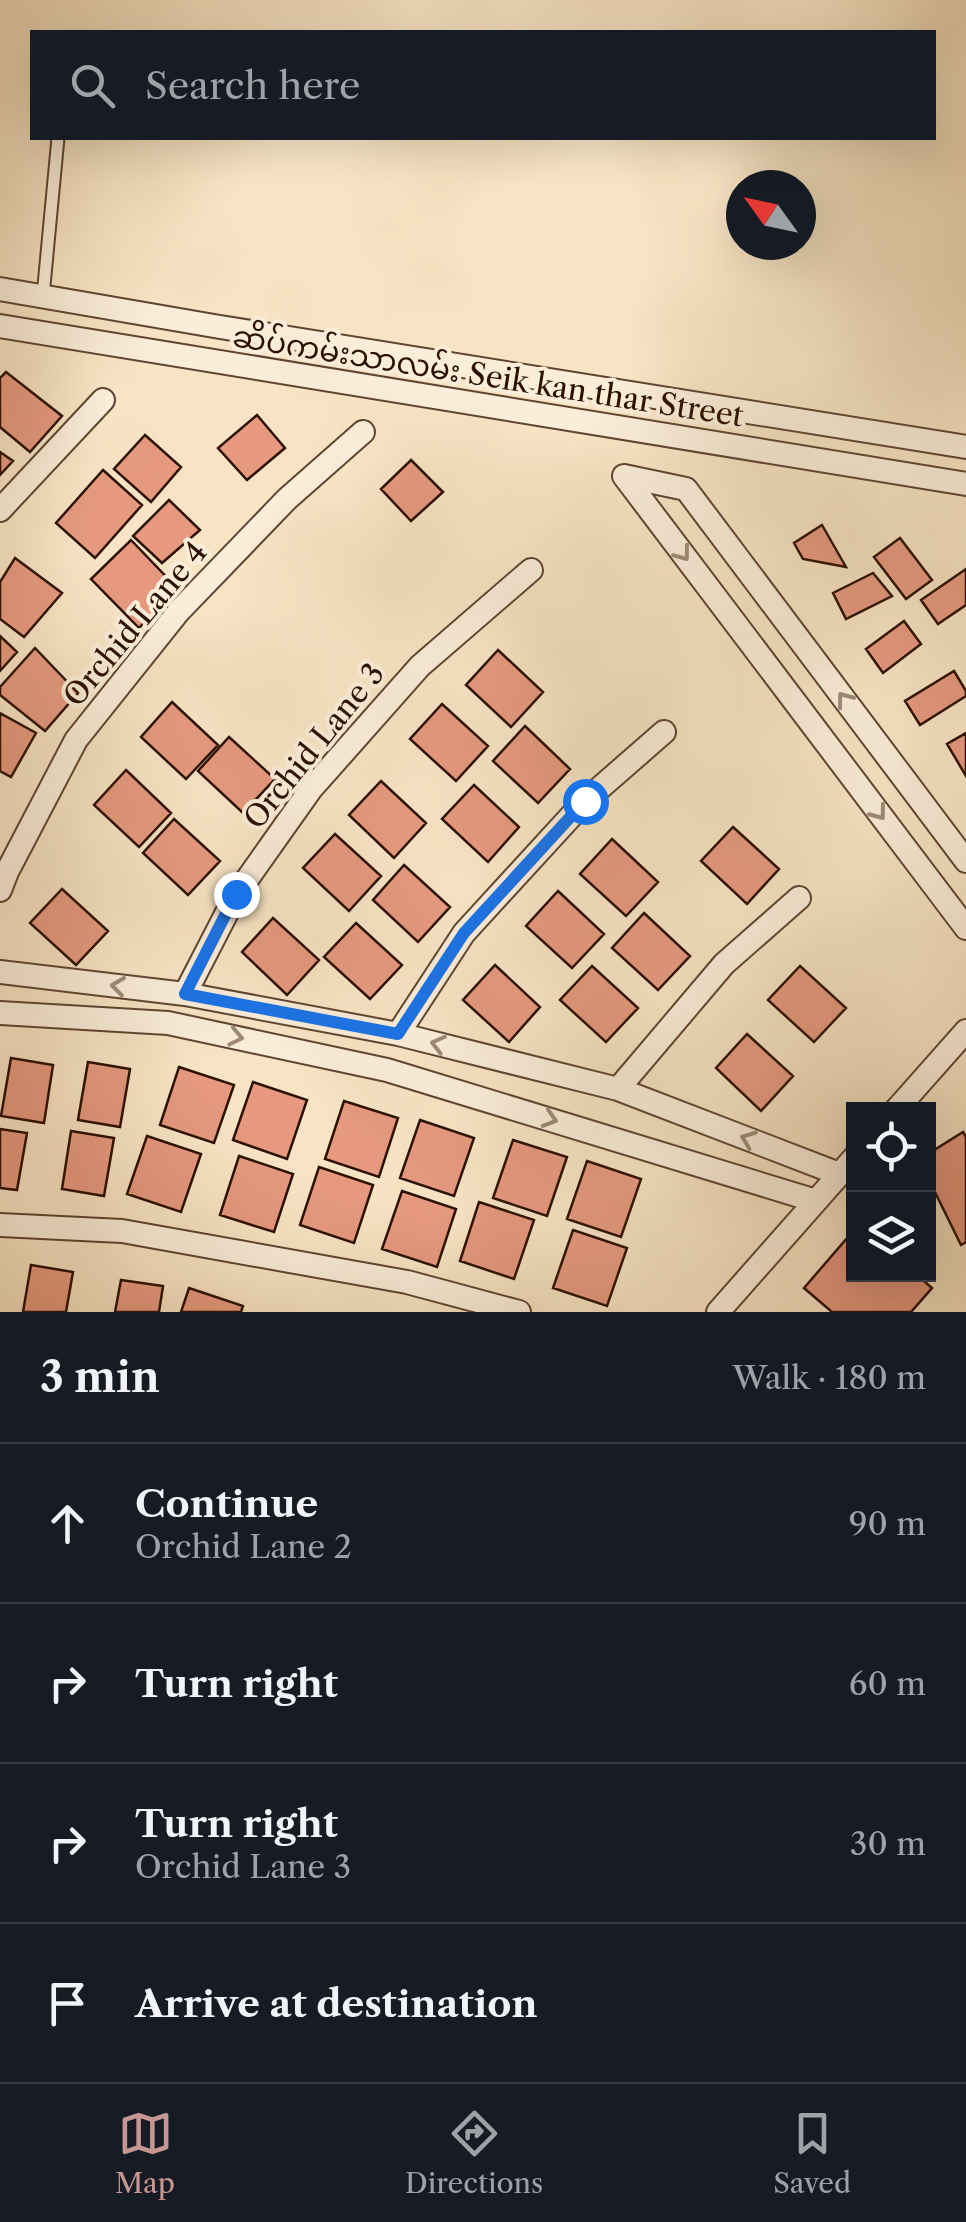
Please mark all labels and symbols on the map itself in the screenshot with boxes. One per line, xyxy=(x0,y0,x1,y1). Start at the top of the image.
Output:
north arrow xyxy=(726,170,816,260)
street label: ဆိပ်ကမ်းသာလမ်း Seik kan thar Street xyxy=(230,314,747,435)
street label: Orchid Lane 4 xyxy=(55,534,215,714)
one-way arrow xyxy=(671,543,688,561)
street label: Orchid Lane 3 xyxy=(236,656,392,836)
one-way arrow xyxy=(839,692,856,710)
route start xyxy=(563,779,609,825)
one-way arrow xyxy=(867,802,884,820)
route end xyxy=(214,872,260,918)
one-way arrow xyxy=(110,976,126,997)
one-way arrow xyxy=(227,1025,244,1046)
one-way arrow xyxy=(430,1035,447,1056)
one-way arrow xyxy=(540,1108,557,1128)
one-way arrow xyxy=(740,1131,758,1151)

